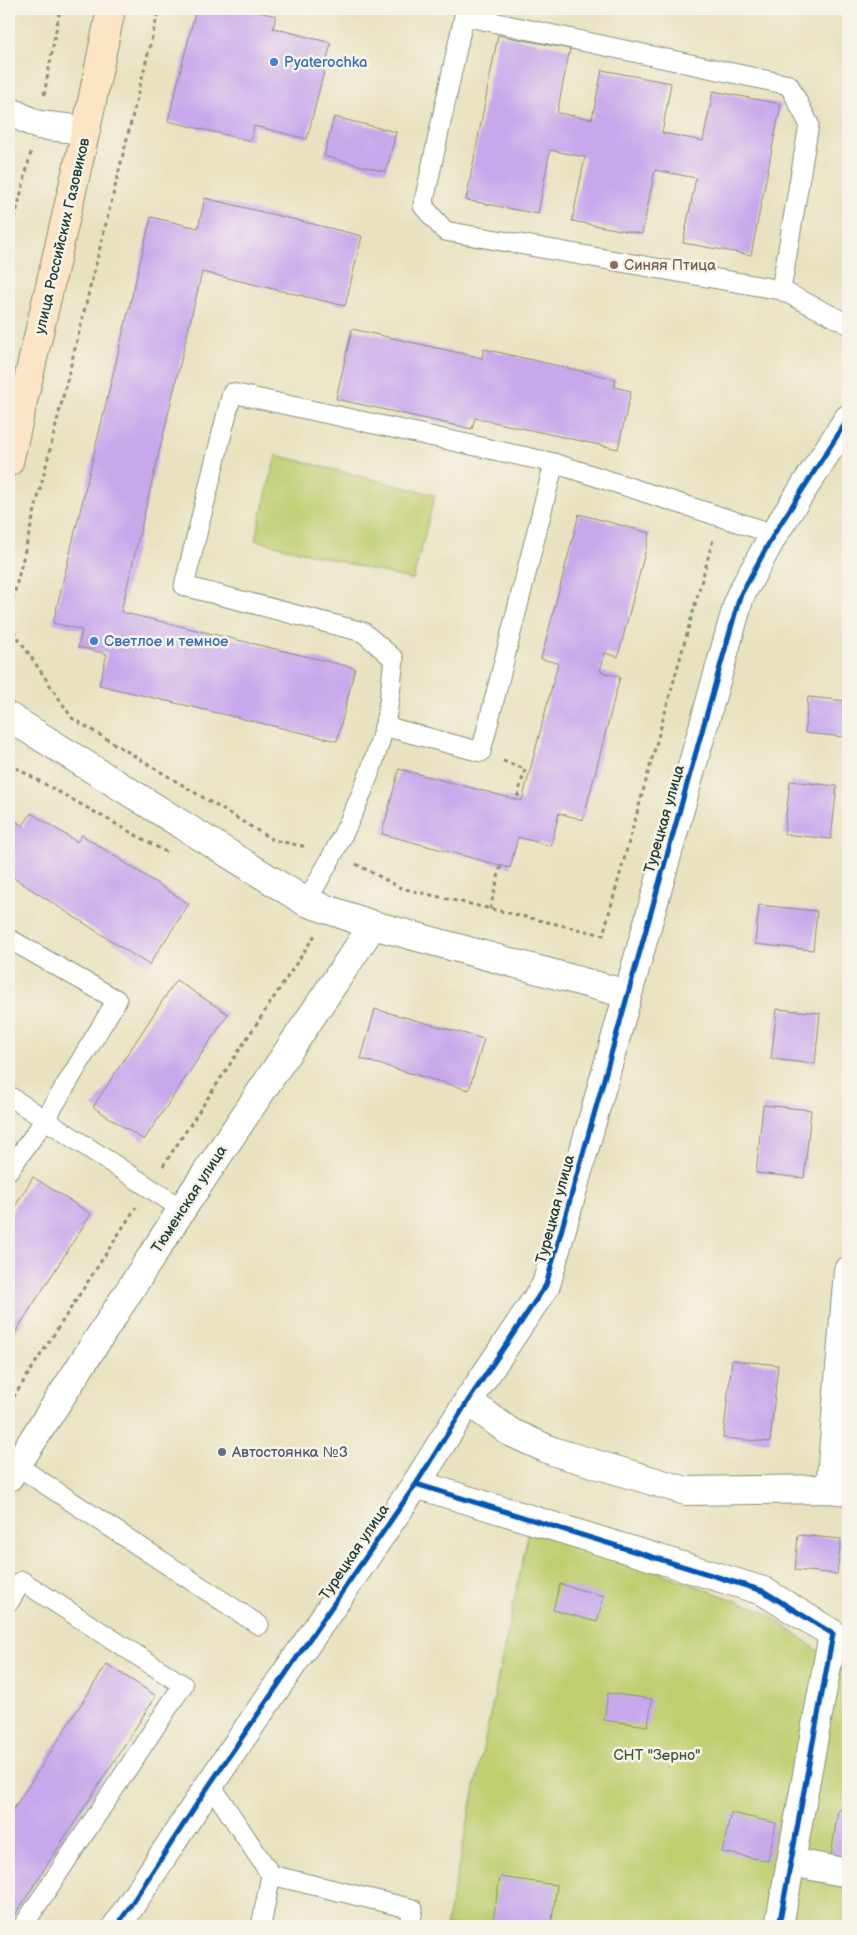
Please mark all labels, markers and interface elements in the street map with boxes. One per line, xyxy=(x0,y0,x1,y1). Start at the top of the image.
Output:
place label: Pyaterochka xyxy=(284,53,367,72)
marker: Pyaterochka xyxy=(268,56,280,68)
street label: улица Российских Газовиков xyxy=(31,136,94,336)
place label: Синяя Птица xyxy=(624,256,716,275)
marker: Синяя Птица xyxy=(608,259,620,271)
place label: Светлое и темное xyxy=(104,632,228,651)
marker: Светлое и темное xyxy=(88,635,100,647)
street label: Турецкая улица xyxy=(640,763,689,875)
street label: Тюменская улица xyxy=(148,1142,231,1257)
street label: Турецкая улица xyxy=(532,1153,579,1266)
place label: Автостоянка №3 xyxy=(231,1443,348,1462)
marker: Автостоянка №3 xyxy=(216,1446,228,1458)
street label: Турецкая улица xyxy=(315,1501,394,1604)
park label: СНТ "Зерно" xyxy=(613,1746,701,1765)

